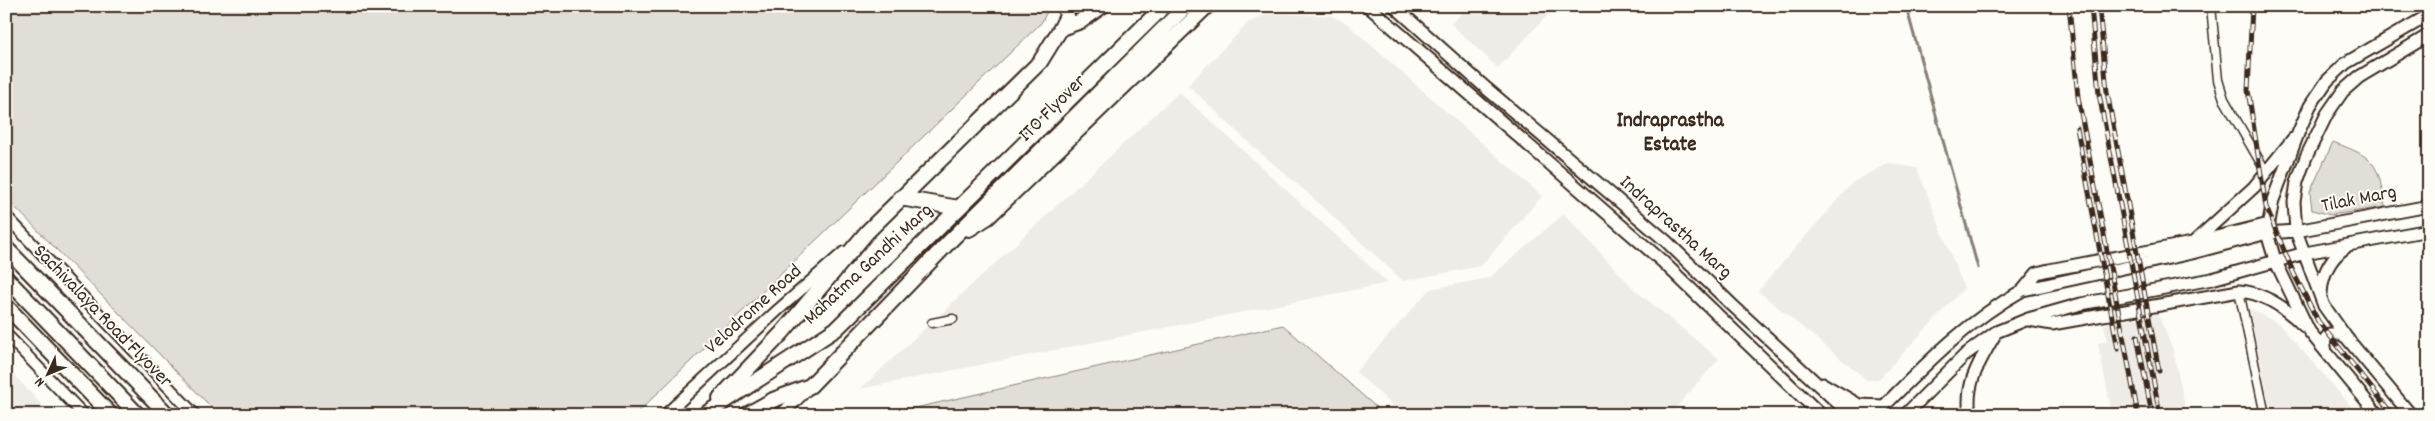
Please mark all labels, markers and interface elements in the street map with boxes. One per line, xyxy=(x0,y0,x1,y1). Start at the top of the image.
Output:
street label: ITO Flyover xyxy=(1013,68,1094,149)
district label: Indraprastha Estate xyxy=(1616,107,1725,161)
street label: Indraprastha Marg xyxy=(1612,169,1738,287)
street label: Tilak Marg xyxy=(2319,179,2399,221)
street label: Mahatma Gandhi Marg xyxy=(798,198,940,332)
street label: Sachivalaya Road Flyover xyxy=(26,239,179,396)
street label: Velodrome Road xyxy=(699,259,809,361)
north arrow xyxy=(22,348,72,398)
text: N xyxy=(30,372,50,391)

